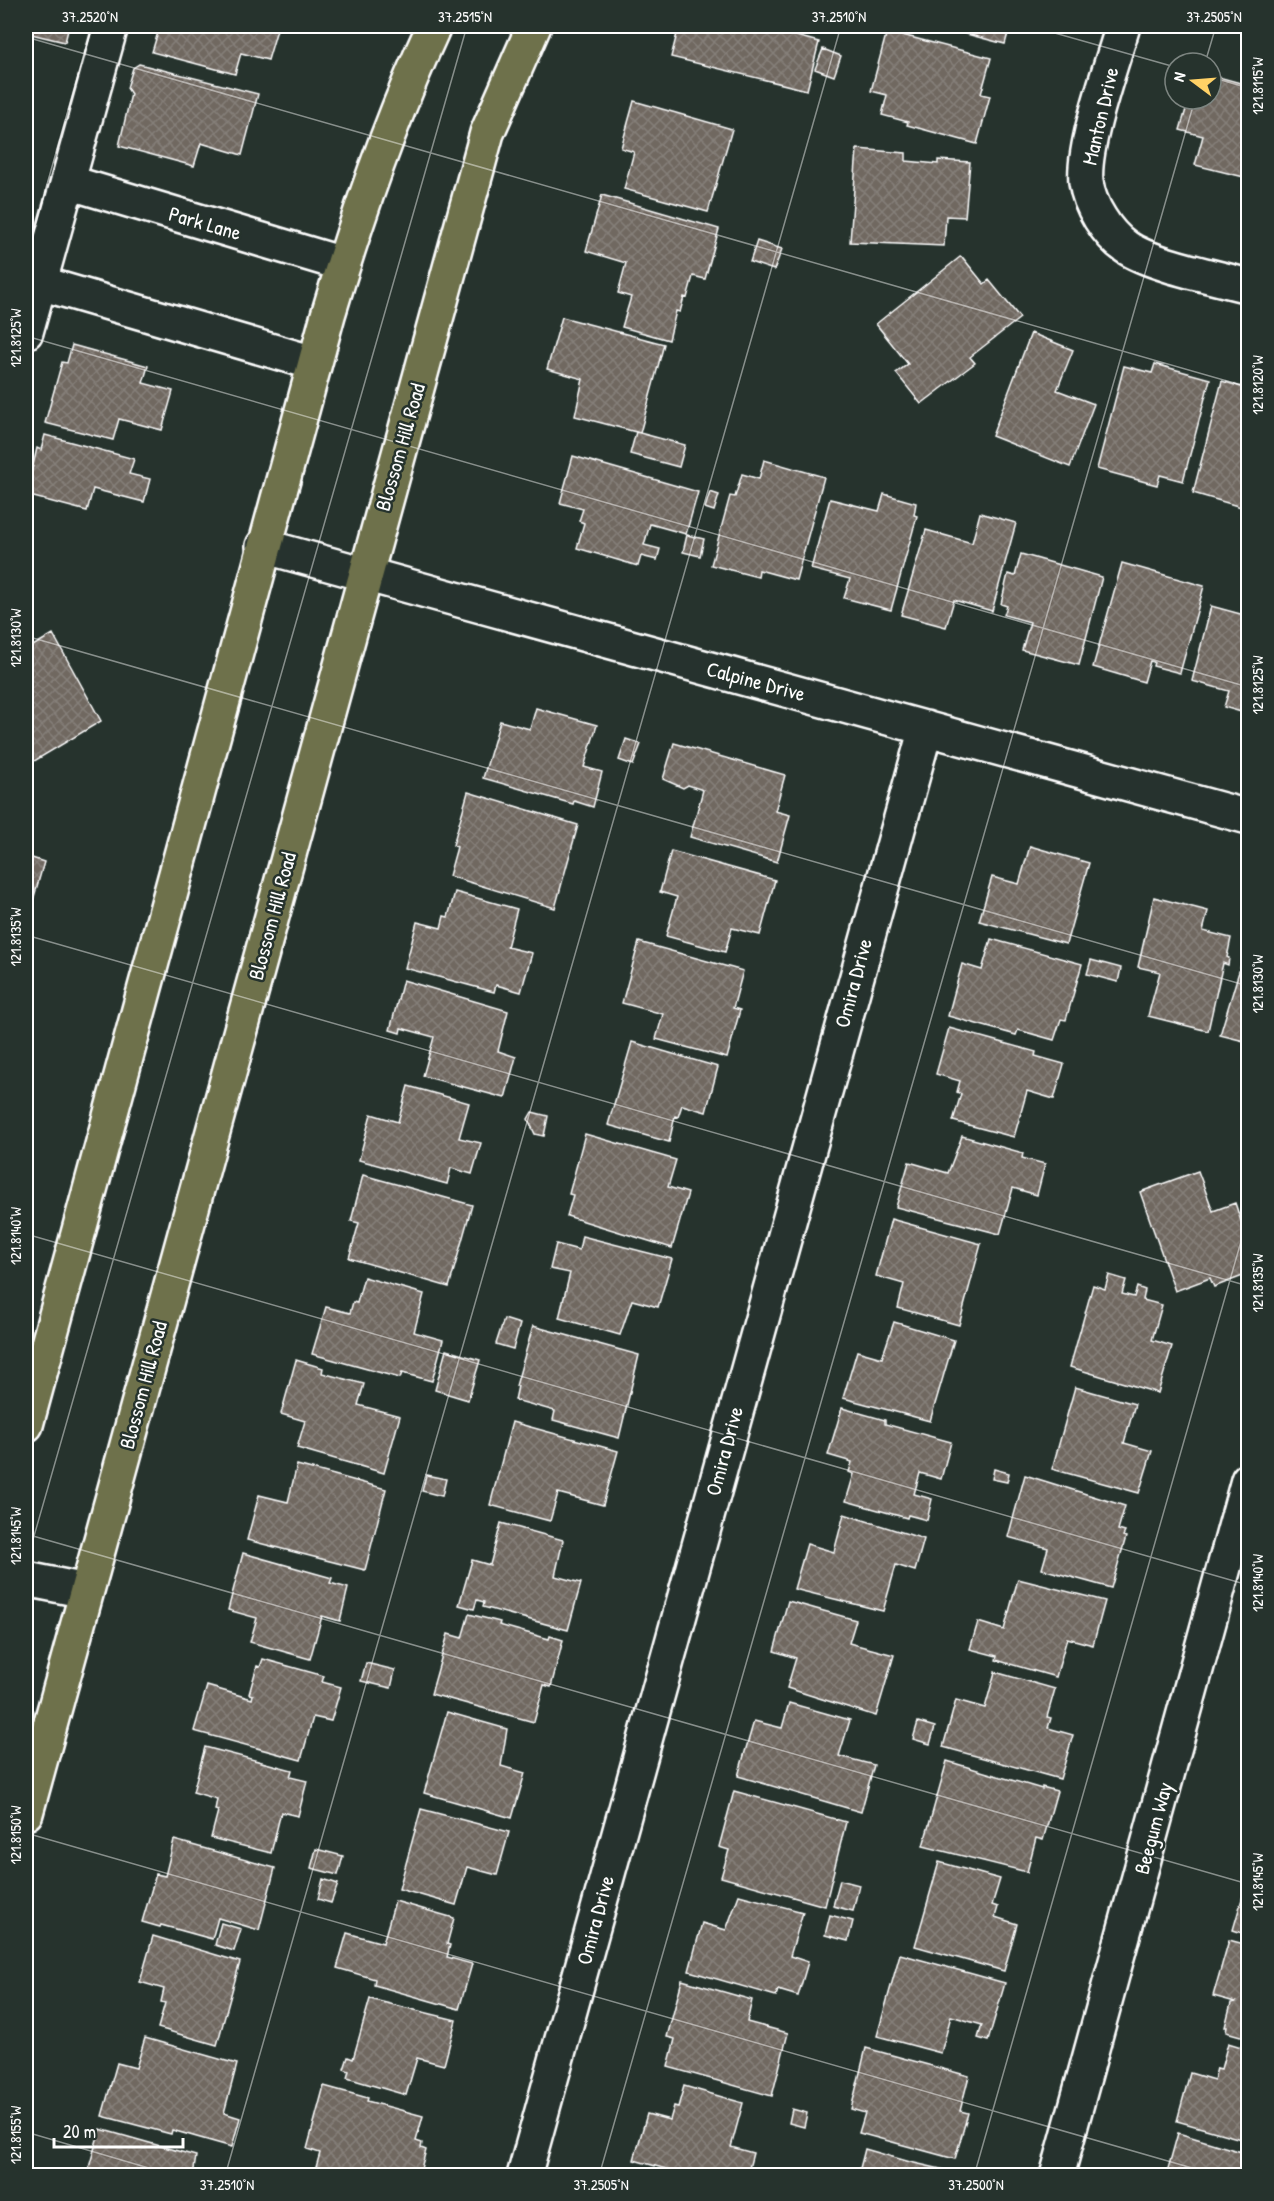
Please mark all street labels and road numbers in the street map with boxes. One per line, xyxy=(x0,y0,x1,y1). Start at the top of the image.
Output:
street label: Manton Drive xyxy=(1075,64,1125,168)
street label: Park Lane xyxy=(166,199,244,247)
street label: Blossom Hill Road xyxy=(368,380,432,514)
street label: Calpine Drive xyxy=(703,654,809,708)
street label: Blossom Hill Road xyxy=(241,849,303,983)
street label: Omira Drive xyxy=(827,935,879,1031)
street label: Blossom Hill Road xyxy=(112,1318,174,1452)
street label: Omira Drive xyxy=(698,1403,750,1499)
street label: Beegum Way xyxy=(1127,1779,1179,1877)
street label: Omira Drive xyxy=(569,1872,621,1968)

